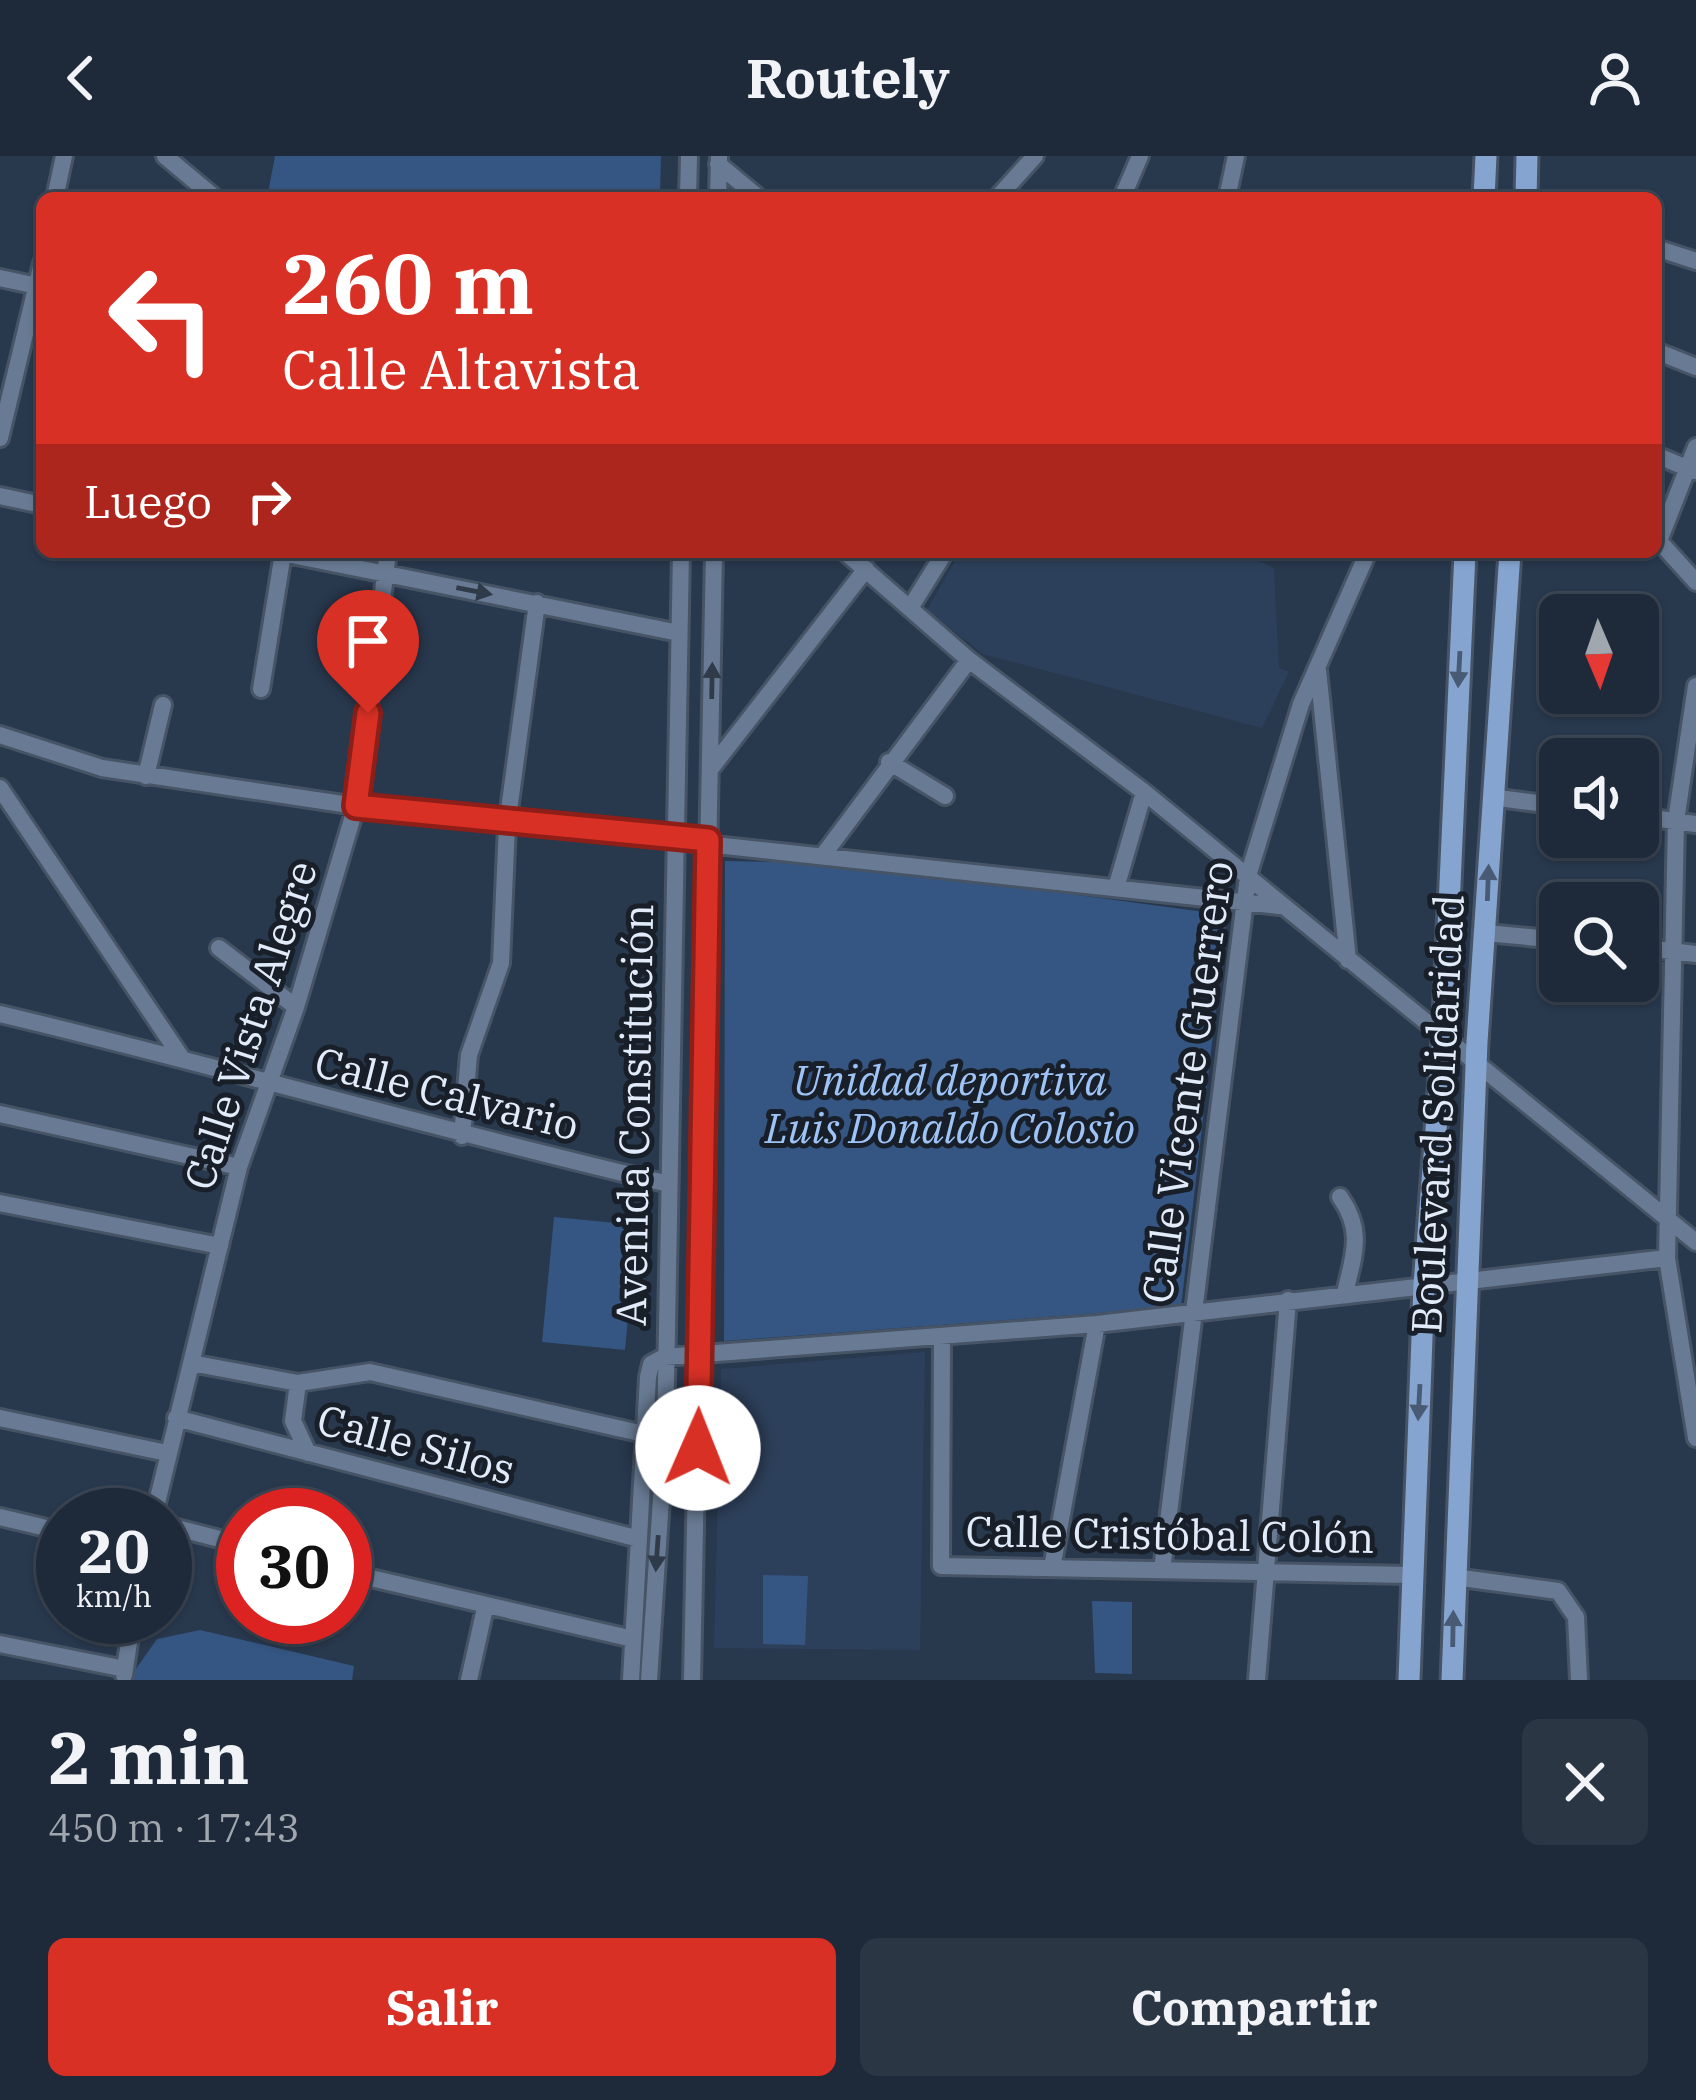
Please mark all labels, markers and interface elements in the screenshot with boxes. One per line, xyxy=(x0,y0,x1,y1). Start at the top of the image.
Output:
text: Routely xyxy=(746,43,950,113)
icon: back xyxy=(48,45,114,111)
icon: person xyxy=(1582,45,1648,111)
text: 260 m xyxy=(282,228,534,337)
icon: left xyxy=(84,240,240,396)
text: Calle Altavista xyxy=(282,334,641,404)
icon: right xyxy=(236,468,302,534)
text: Luego xyxy=(84,472,212,530)
one-way arrow xyxy=(456,582,494,601)
pin xyxy=(317,590,419,713)
north arrow xyxy=(1539,594,1659,714)
map controls xyxy=(1539,594,1659,1002)
icon: arrive xyxy=(335,608,401,674)
one-way arrow xyxy=(1449,651,1468,689)
one-way arrow xyxy=(702,661,722,699)
button: sound xyxy=(1539,738,1659,858)
street label: Calle Vista Alegre xyxy=(171,854,329,1196)
street label: Calle Vicente Guerrero xyxy=(1129,857,1245,1307)
one-way arrow xyxy=(1479,863,1498,901)
button: search xyxy=(1539,882,1659,1002)
street label: Boulevard Solidaridad xyxy=(1398,893,1476,1335)
street label: Avenida Constitución xyxy=(603,903,665,1327)
street label: Calle Calvario xyxy=(309,1034,585,1152)
park label: Unidad deportiva Luis Donaldo Colosio xyxy=(764,1052,1135,1155)
one-way arrow xyxy=(1409,1384,1428,1422)
position arrow xyxy=(635,1385,761,1511)
street label: Calle Silos xyxy=(311,1391,521,1497)
speed limit sign: 30 xyxy=(216,1488,372,1644)
street label: Calle Cristóbal Colón xyxy=(965,1503,1375,1565)
text: 20 xyxy=(78,1511,150,1590)
one-way arrow xyxy=(648,1535,667,1572)
text: km/h xyxy=(76,1576,152,1615)
one-way arrow xyxy=(1443,1609,1463,1647)
text: 2 min xyxy=(48,1710,250,1804)
button: close xyxy=(1522,1719,1648,1845)
text: 450 m · 17:43 xyxy=(48,1802,300,1853)
button: Salir xyxy=(48,1938,836,2076)
button: Compartir xyxy=(860,1938,1648,2076)

